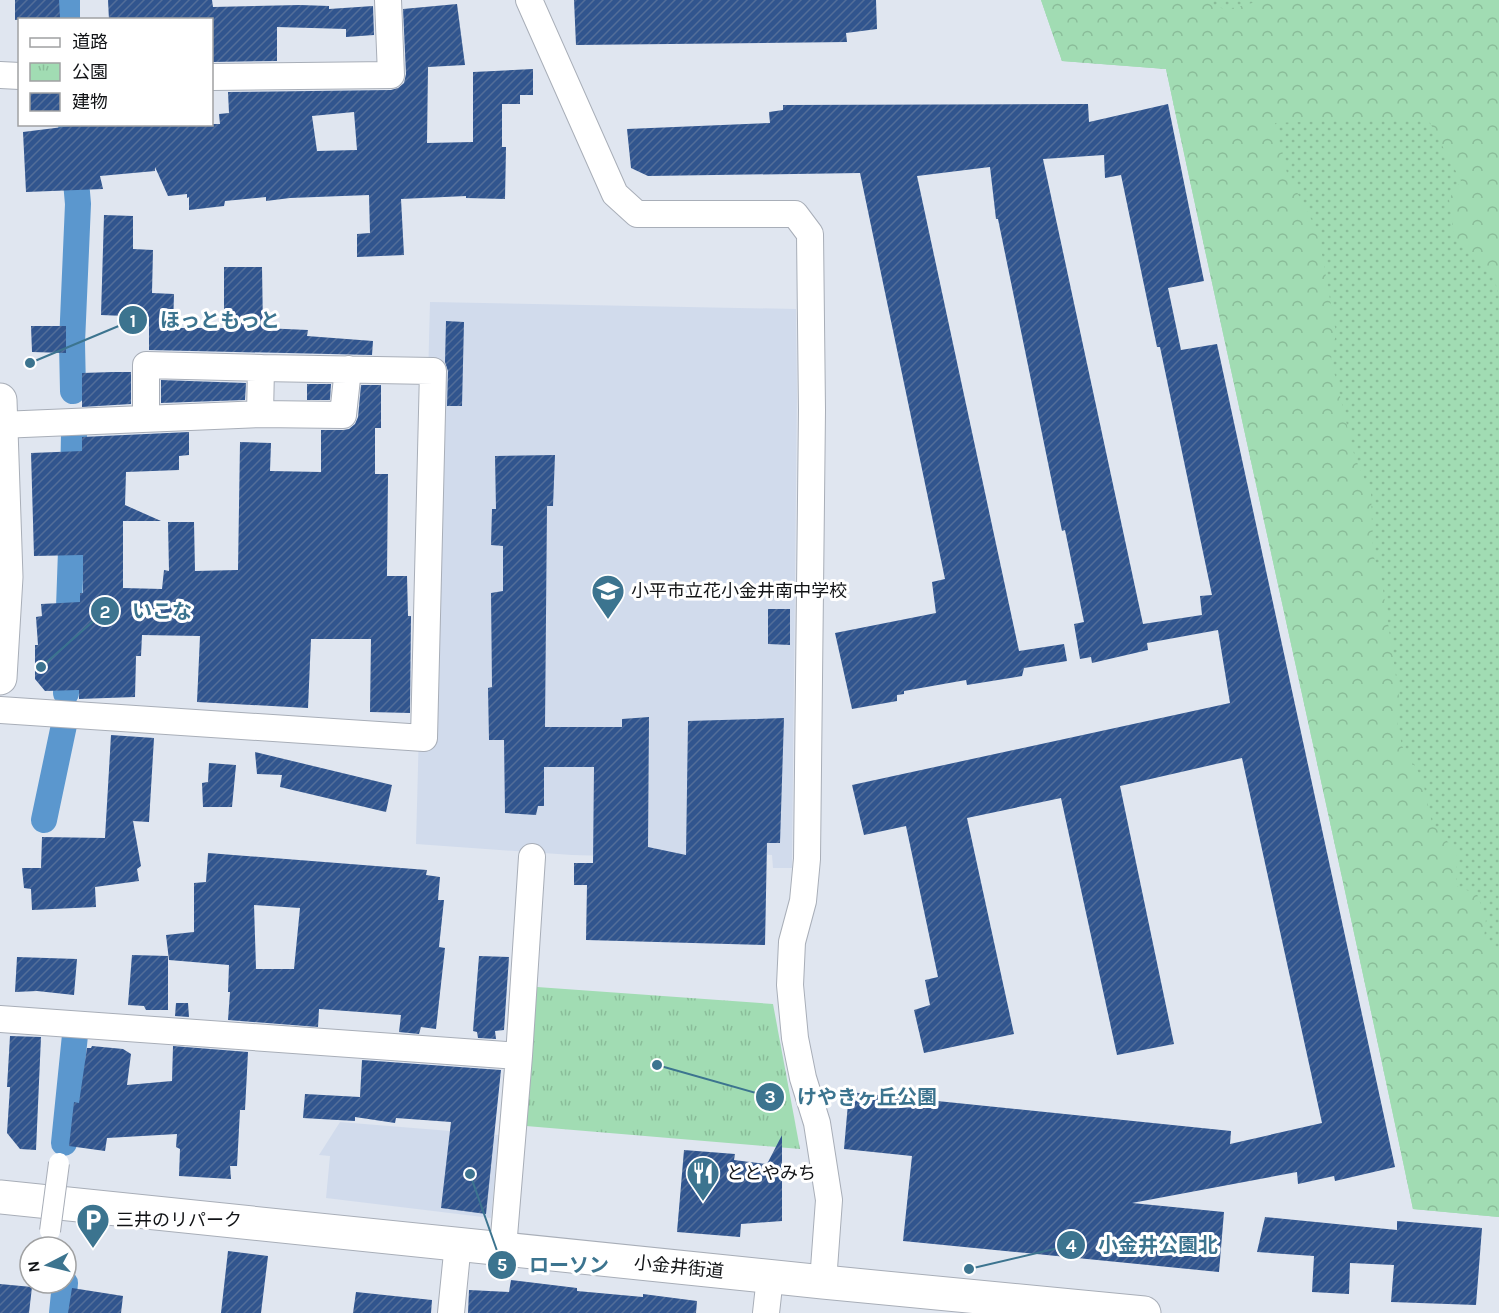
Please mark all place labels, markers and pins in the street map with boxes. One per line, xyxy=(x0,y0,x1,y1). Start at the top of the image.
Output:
callout: ほっともっと xyxy=(118,301,292,339)
school or university icon: 小平市立花小金井南中学校 xyxy=(590,573,626,620)
place label: 小平市立花小金井南中学校 xyxy=(631,580,847,602)
callout: いこな xyxy=(90,592,204,630)
callout: けやきヶ丘公園 xyxy=(755,1078,949,1116)
restaurant icon: ととやみち xyxy=(685,1155,721,1202)
place label: ととやみち xyxy=(726,1162,816,1184)
parking icon: 三井のリパーク xyxy=(75,1202,111,1249)
place label: 三井のリパーク xyxy=(116,1209,242,1231)
callout: 小金井公園北 xyxy=(1056,1226,1230,1264)
callout: ローソン xyxy=(487,1246,621,1284)

